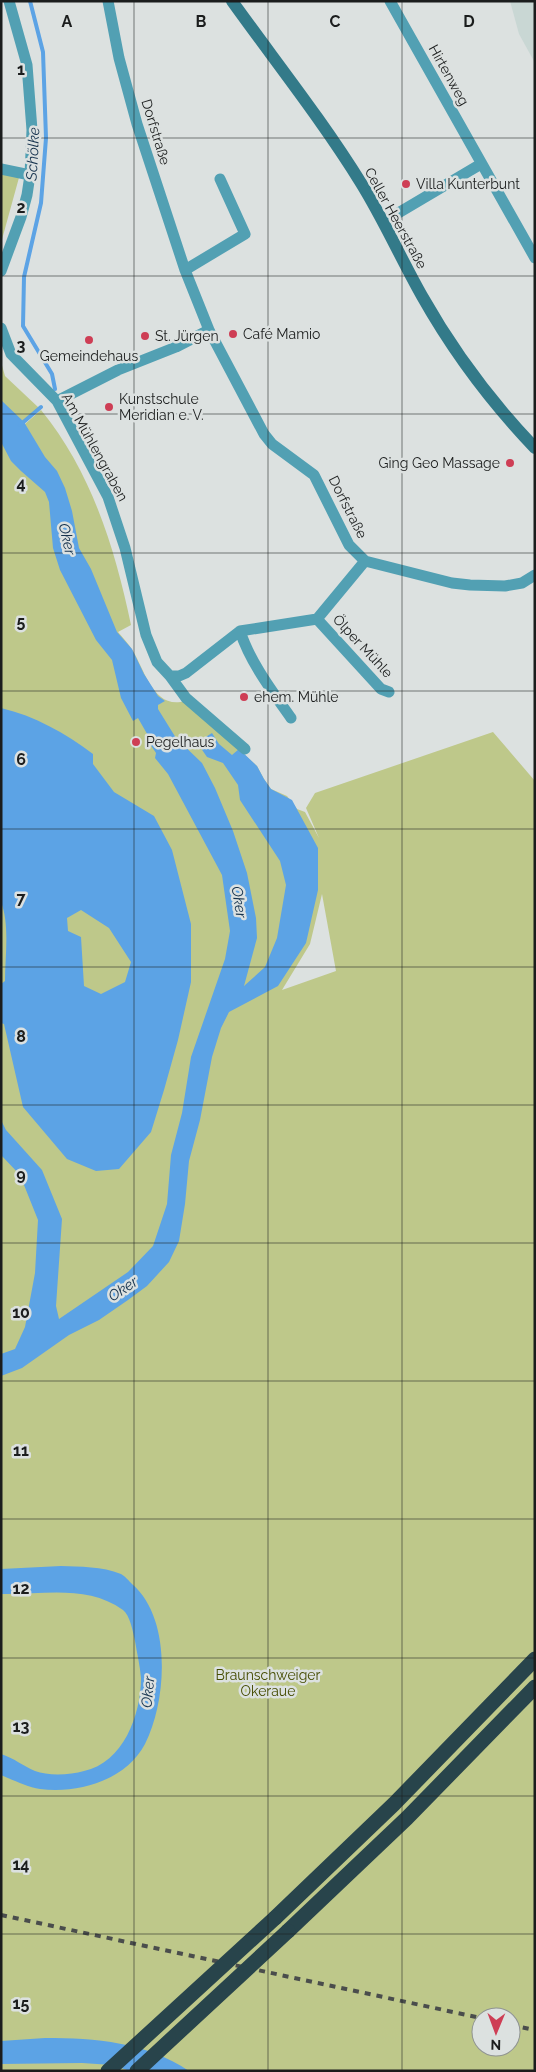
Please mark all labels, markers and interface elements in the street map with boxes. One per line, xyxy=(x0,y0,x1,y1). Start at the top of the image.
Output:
text: A xyxy=(62,12,73,31)
text: B xyxy=(196,12,207,31)
text: C xyxy=(330,12,341,31)
text: D xyxy=(463,12,475,31)
street label: Hirtenweg xyxy=(426,42,472,108)
text: 1 xyxy=(17,60,25,79)
street label: Dorfstraße xyxy=(138,97,174,167)
water label: Schölke xyxy=(23,127,43,182)
street label: Celler Heerstraße xyxy=(362,165,430,271)
place label: Villa Kunterbunt xyxy=(416,176,520,192)
marker: Villa Kunterbunt xyxy=(400,178,412,190)
text: 2 xyxy=(16,198,26,217)
place label: Café Mamio xyxy=(243,326,320,342)
place label: St. Jürgen xyxy=(155,328,219,344)
marker: Café Mamio xyxy=(227,328,239,340)
marker: St. Jürgen xyxy=(139,330,151,342)
marker: Gemeindehaus xyxy=(83,334,95,346)
text: 3 xyxy=(17,336,26,355)
place label: Gemeindehaus xyxy=(40,348,138,364)
street label: Am Mühlengraben xyxy=(59,390,131,504)
place label: Kunstschule Meridian e. V. xyxy=(119,391,204,423)
marker: Kunstschule Meridian e. V. xyxy=(103,401,115,413)
place label: Ging Geo Massage xyxy=(379,455,500,471)
marker: Ging Geo Massage xyxy=(504,457,516,469)
street label: Dorfstraße xyxy=(325,473,371,541)
text: 4 xyxy=(16,474,26,493)
water label: Oker xyxy=(55,521,80,557)
street label: Ölper Mühle xyxy=(330,610,398,681)
text: 5 xyxy=(17,612,26,631)
place label: ehem. Mühle xyxy=(254,689,338,705)
marker: ehem. Mühle xyxy=(238,691,250,703)
place label: Pegelhaus xyxy=(146,734,215,750)
marker: Pegelhaus xyxy=(130,736,142,748)
text: 6 xyxy=(16,750,26,769)
water label: Oker xyxy=(228,885,251,920)
text: 7 xyxy=(17,889,26,908)
text: 8 xyxy=(16,1027,26,1046)
text: 9 xyxy=(16,1165,26,1184)
water label: Oker xyxy=(105,1272,142,1305)
text: 10 xyxy=(12,1303,30,1322)
text: 11 xyxy=(13,1441,29,1460)
text: 12 xyxy=(13,1579,29,1598)
park label: Braunschweiger Okeraue xyxy=(216,1667,321,1699)
water label: Oker xyxy=(138,1674,158,1709)
text: 13 xyxy=(13,1717,29,1736)
text: 14 xyxy=(12,1855,30,1874)
text: 15 xyxy=(13,1994,30,2013)
north arrow xyxy=(471,2007,521,2057)
text: N xyxy=(490,2037,501,2053)

